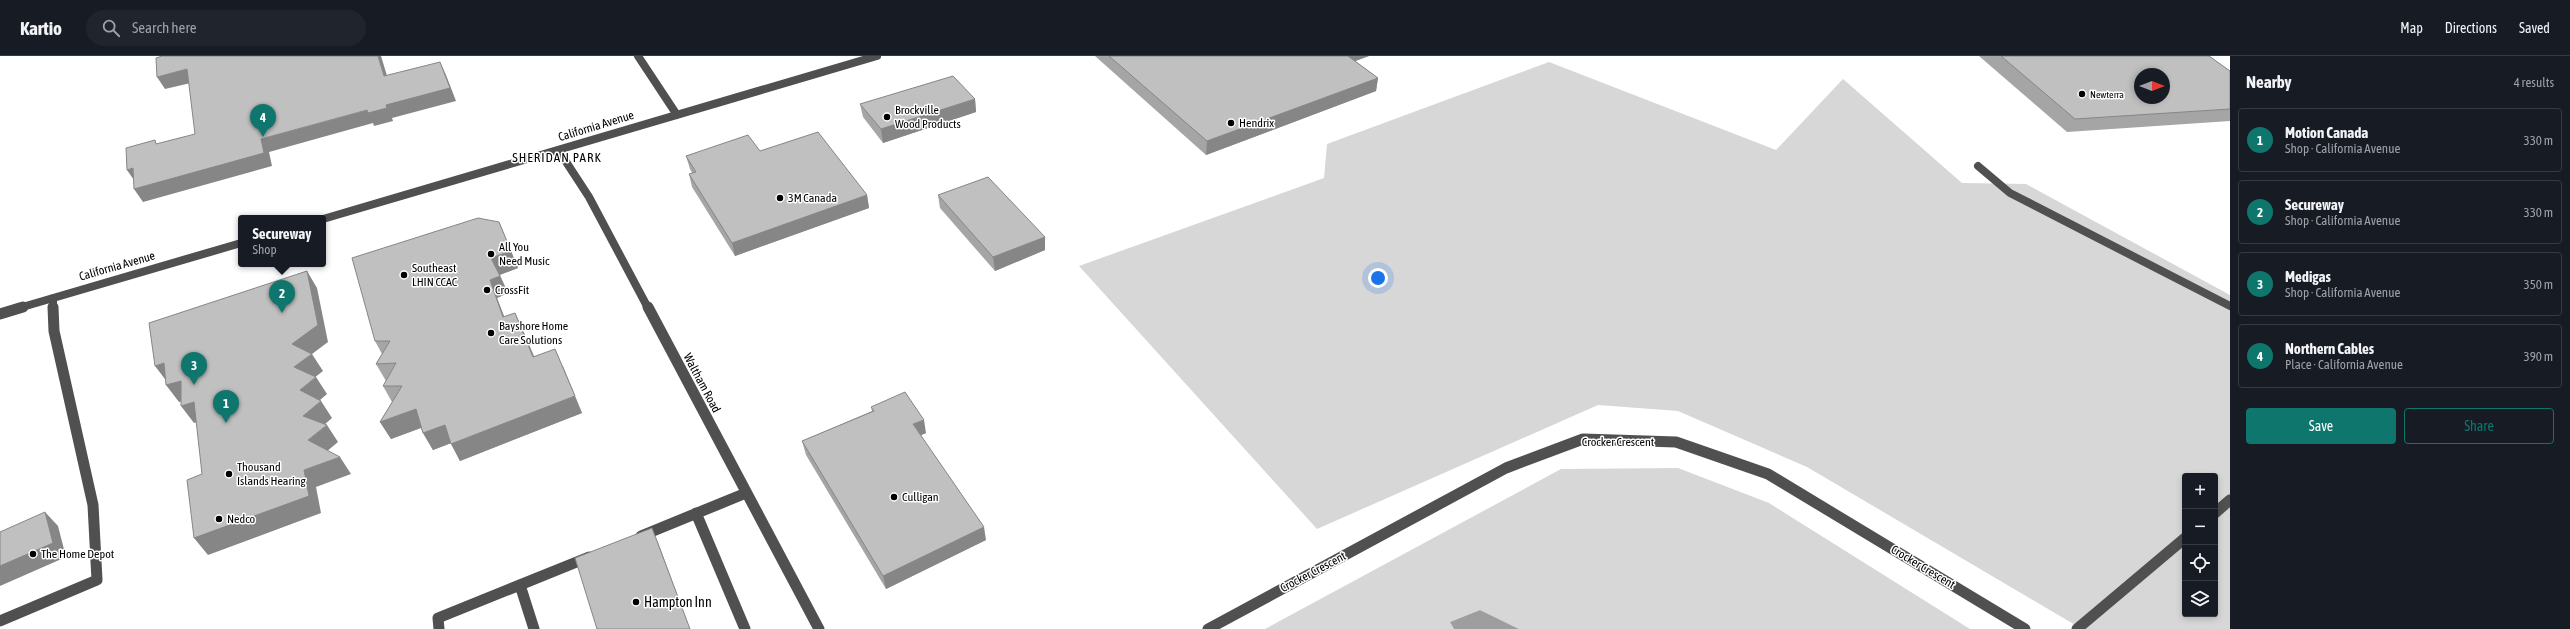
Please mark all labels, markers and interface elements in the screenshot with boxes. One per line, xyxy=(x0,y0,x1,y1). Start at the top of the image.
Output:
search box xyxy=(86,10,366,46)
text: Kartio xyxy=(20,17,62,39)
icon: search xyxy=(100,17,122,39)
text: Search here xyxy=(132,19,197,36)
text: Map xyxy=(2400,20,2423,36)
text: Directions xyxy=(2445,20,2497,36)
text: Saved xyxy=(2519,20,2550,36)
north arrow xyxy=(2134,68,2170,104)
text: Nearby xyxy=(2246,72,2292,92)
text: 4 results xyxy=(2514,75,2554,90)
marker: Newterra xyxy=(2077,89,2087,99)
place label: Newterra xyxy=(2090,89,2124,100)
place label: Brockville Wood Products xyxy=(895,103,961,131)
pin: 4 xyxy=(250,104,276,137)
street label: California Avenue xyxy=(556,108,636,144)
marker: Brockville Wood Products xyxy=(882,112,892,122)
place label: Hendrix xyxy=(1239,116,1274,130)
marker: Hendrix xyxy=(1226,118,1236,128)
text: Motion Canada xyxy=(2285,124,2368,141)
text: 1 xyxy=(2257,133,2263,148)
text: 330 m xyxy=(2524,133,2553,148)
text: Shop · California Avenue xyxy=(2285,141,2400,156)
district label: SHERIDAN PARK xyxy=(512,150,602,165)
place label: 3M Canada xyxy=(788,191,837,205)
marker: 3M Canada xyxy=(775,193,785,203)
text: Secureway xyxy=(2285,196,2344,213)
text: 2 xyxy=(2257,205,2263,220)
text: 330 m xyxy=(2524,205,2553,220)
text: Shop · California Avenue xyxy=(2285,213,2400,228)
popup xyxy=(238,215,326,267)
text: Secureway xyxy=(253,225,311,242)
place label: All You Need Music xyxy=(499,240,550,268)
text: Shop xyxy=(253,242,277,257)
street label: California Avenue xyxy=(77,248,157,284)
marker: All You Need Music xyxy=(486,249,496,259)
place label: Southeast LHIN CCAC xyxy=(412,261,458,289)
your location xyxy=(1368,268,1388,288)
text: Medigas xyxy=(2285,268,2331,285)
marker: Southeast LHIN CCAC xyxy=(399,270,409,280)
text: 3 xyxy=(2257,277,2263,292)
text: 350 m xyxy=(2524,277,2553,292)
pin: 2 xyxy=(269,280,295,313)
place label: CrossFit xyxy=(495,283,530,297)
marker: CrossFit xyxy=(482,285,492,295)
text: Shop · California Avenue xyxy=(2285,285,2400,300)
place label: Bayshore Home Care Solutions xyxy=(499,319,568,347)
marker: Bayshore Home Care Solutions xyxy=(486,328,496,338)
text: Northern Cables xyxy=(2285,340,2374,357)
text: 4 xyxy=(2257,349,2263,364)
text: 390 m xyxy=(2524,349,2553,364)
street label: Waltham Road xyxy=(681,351,723,415)
pin: 3 xyxy=(181,352,207,385)
text: Place · California Avenue xyxy=(2285,357,2403,372)
pin: 1 xyxy=(213,390,239,423)
button: Save xyxy=(2246,408,2396,444)
button: Share xyxy=(2404,408,2554,444)
street label: Crocker Crescent xyxy=(1582,435,1655,449)
place label: Thousand Islands Hearing xyxy=(237,460,307,488)
marker: Thousand Islands Hearing xyxy=(224,469,234,479)
map controls xyxy=(2182,473,2218,617)
button: + xyxy=(2182,473,2218,509)
place label: Culligan xyxy=(902,490,939,504)
marker: Culligan xyxy=(889,492,899,502)
button: − xyxy=(2182,509,2218,545)
place label: Nedco xyxy=(227,512,256,526)
marker: Nedco xyxy=(214,514,224,524)
street label: Crocker Crescent xyxy=(1888,542,1958,592)
button: locate xyxy=(2182,545,2218,581)
place label: The Home Depot xyxy=(41,547,115,561)
marker: The Home Depot xyxy=(28,549,38,559)
street label: Crocker Crescent xyxy=(1278,549,1349,595)
button: layers xyxy=(2182,581,2218,617)
place label: Hampton Inn xyxy=(644,594,712,610)
marker: Hampton Inn xyxy=(631,597,641,607)

